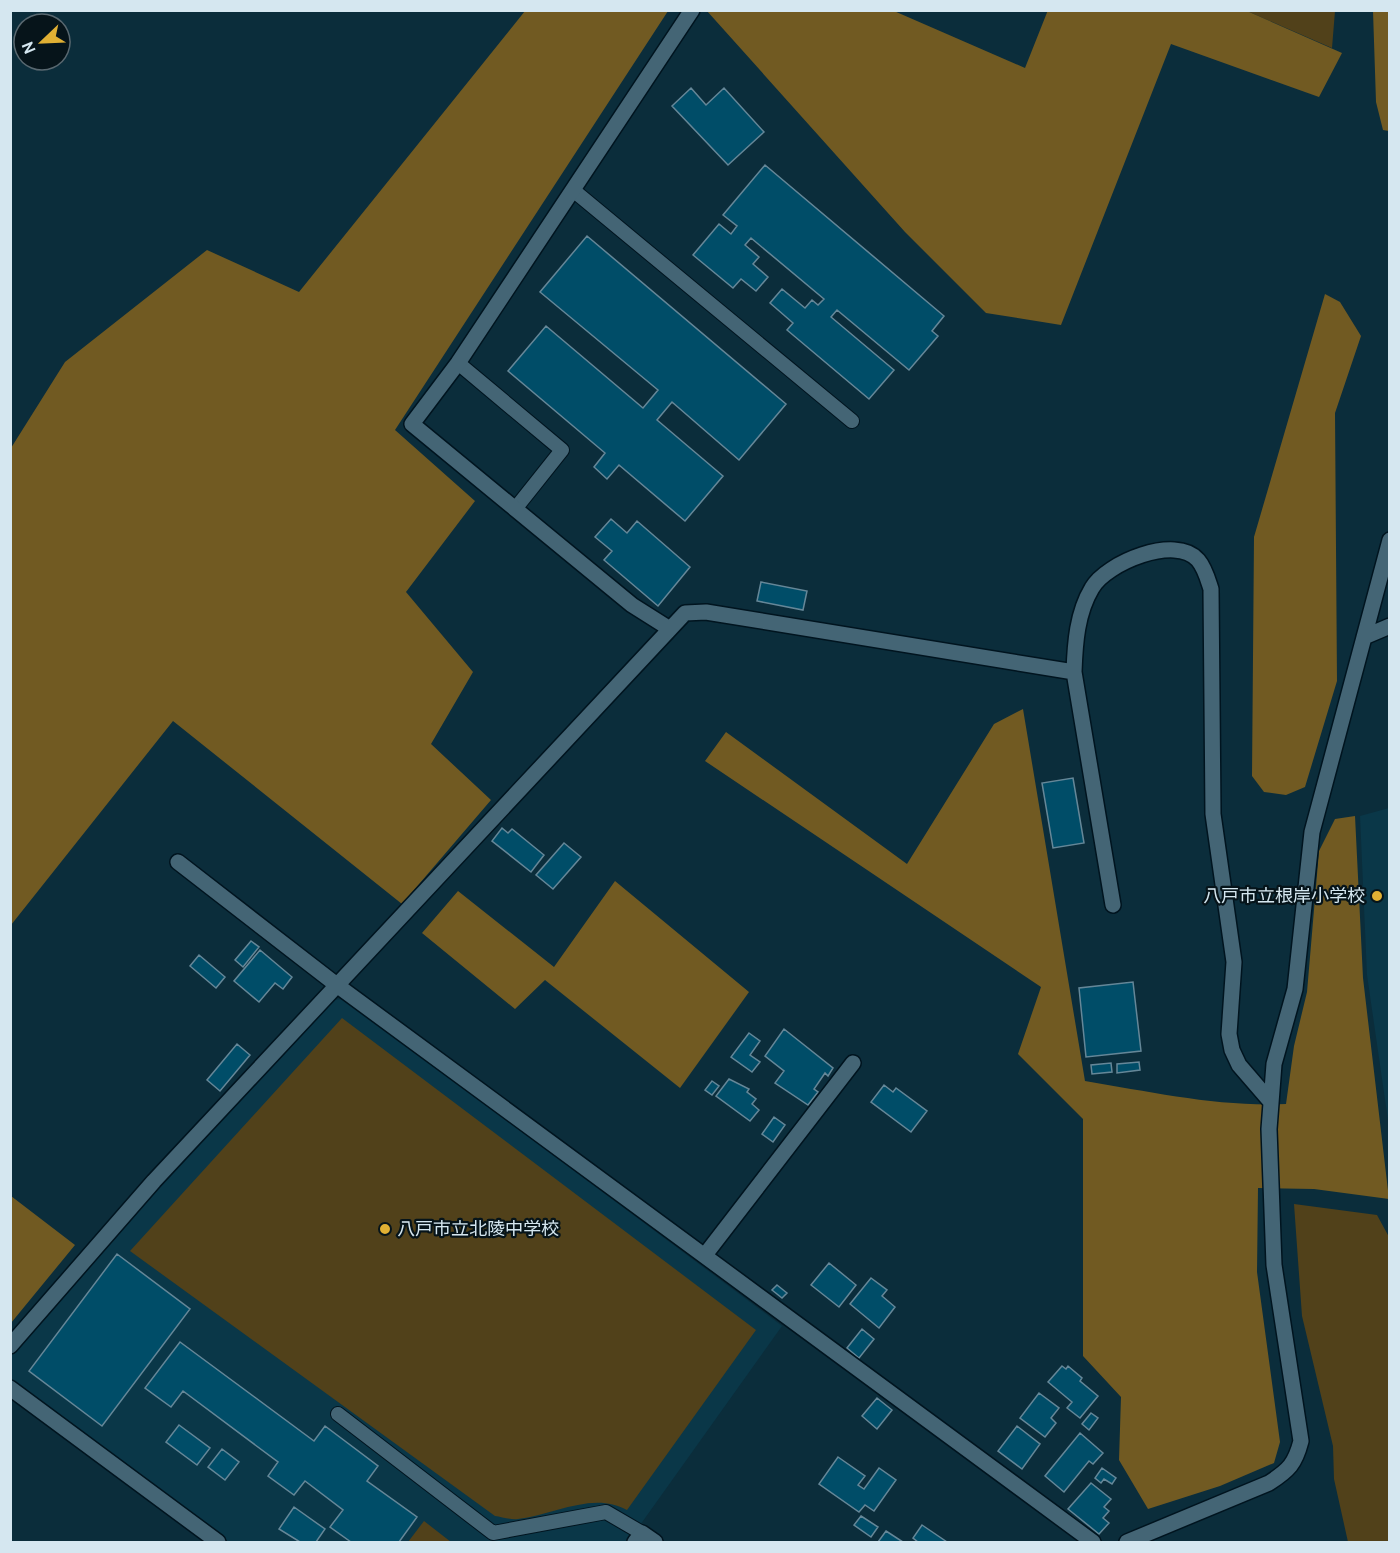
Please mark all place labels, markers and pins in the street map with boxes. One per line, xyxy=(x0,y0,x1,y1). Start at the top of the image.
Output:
place label: 八戸市立根岸小学校 xyxy=(1203,885,1365,907)
marker: 八戸市立根岸小学校 xyxy=(1370,889,1384,903)
place label: 八戸市立北陵中学校 xyxy=(397,1218,559,1240)
marker: 八戸市立北陵中学校 xyxy=(378,1222,392,1236)

